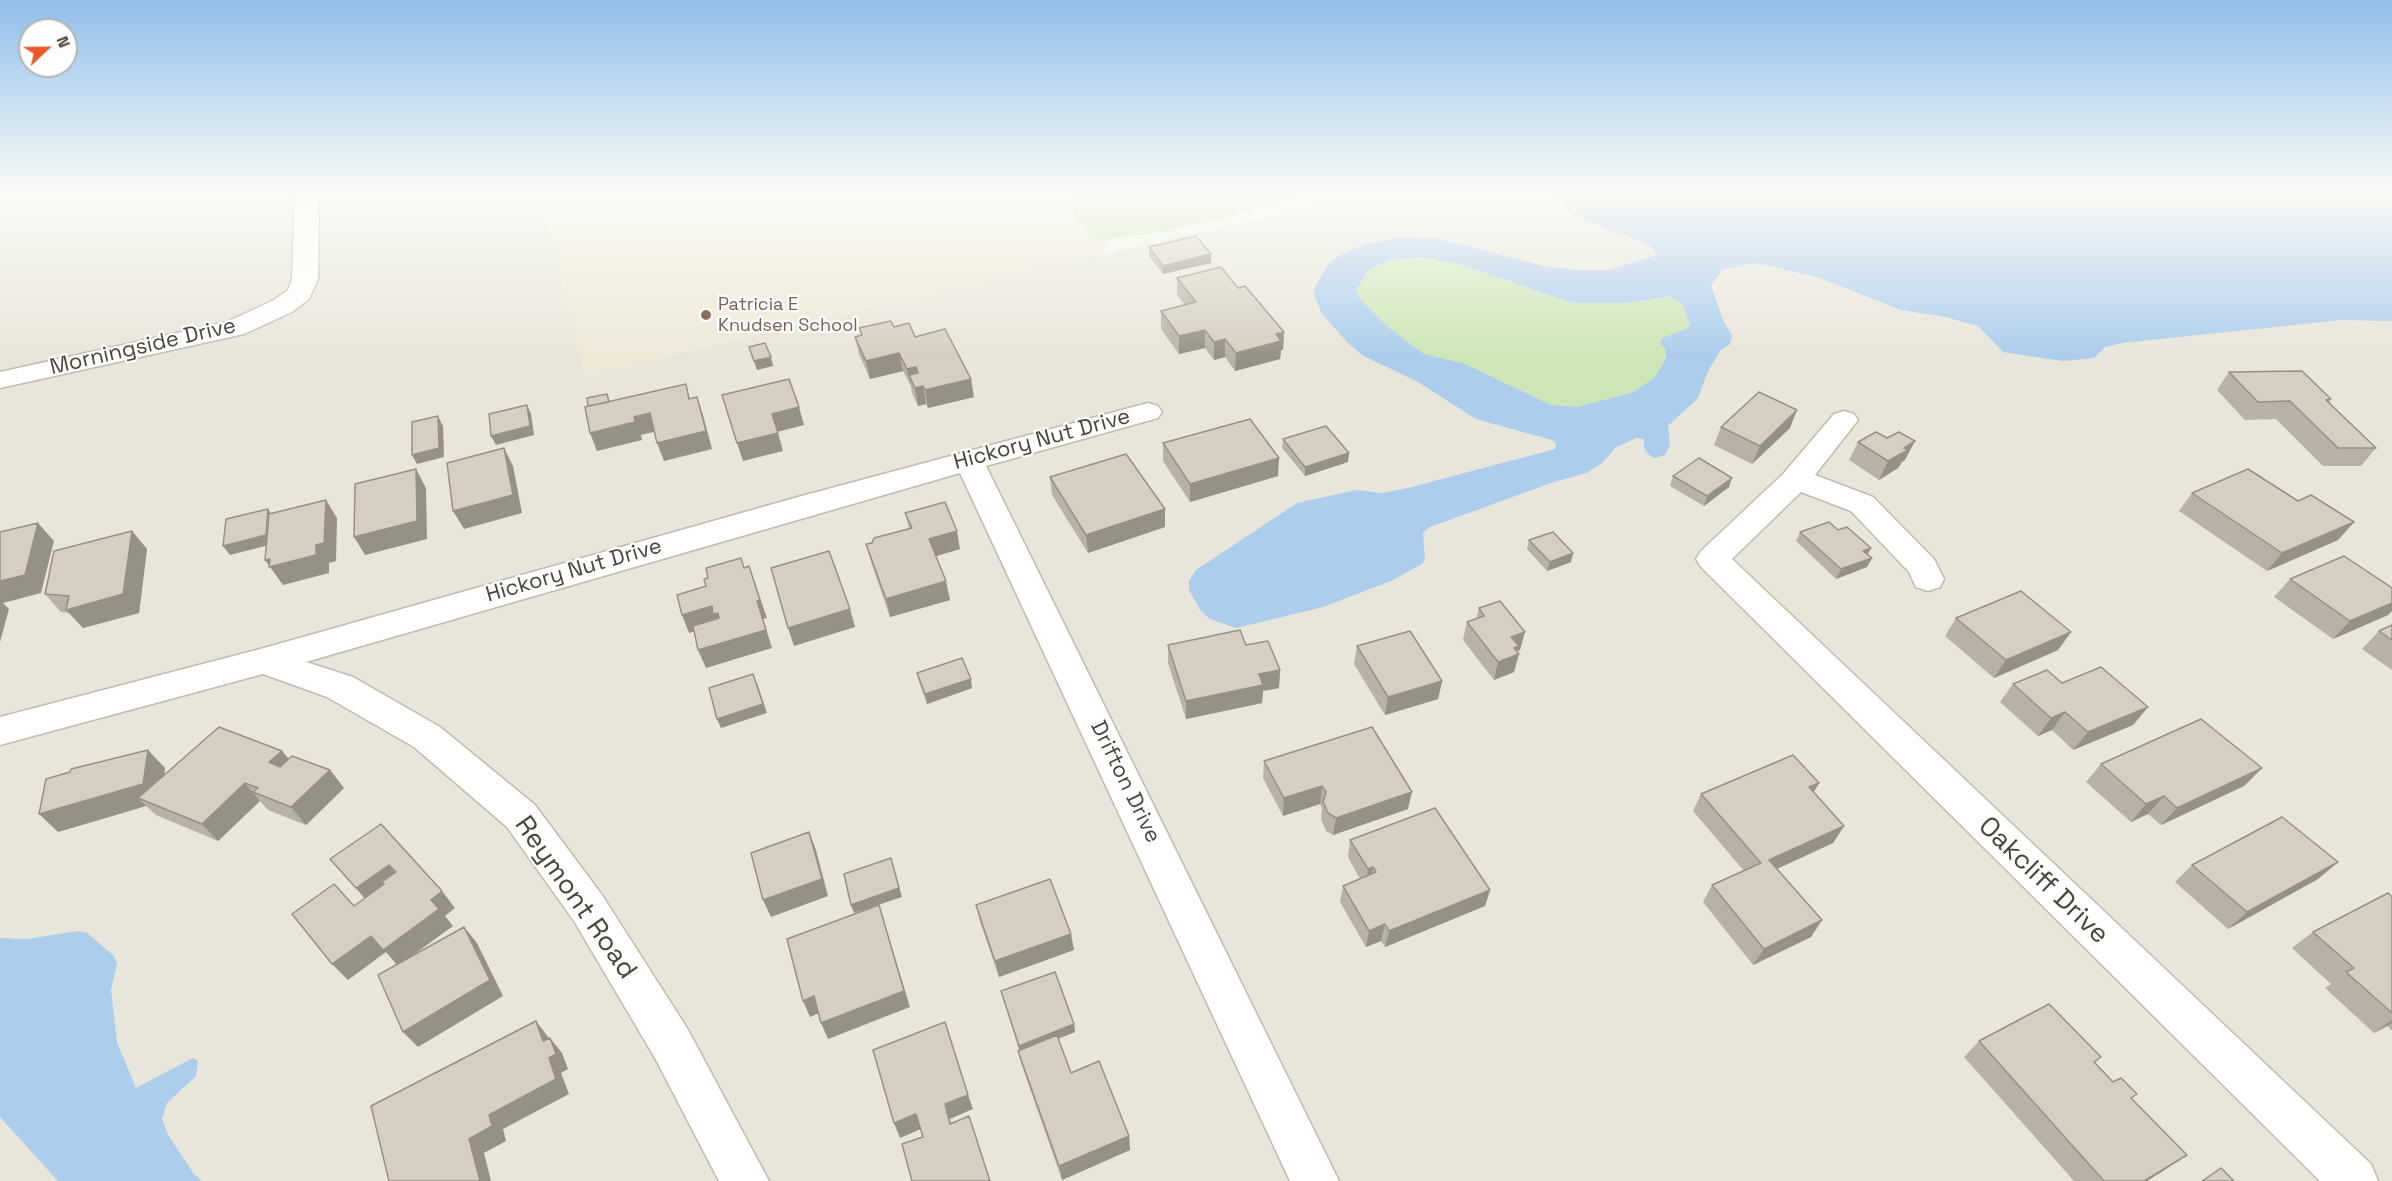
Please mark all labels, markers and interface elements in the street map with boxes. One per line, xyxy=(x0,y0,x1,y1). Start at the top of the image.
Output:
north arrow xyxy=(18,18,78,78)
text: N xyxy=(52,33,75,51)
place label: Patricia E Knudsen School xyxy=(718,294,858,336)
marker: Patricia E Knudsen School xyxy=(699,308,713,322)
street label: Morningside Drive xyxy=(47,313,239,381)
street label: Hickory Nut Drive xyxy=(951,404,1133,476)
street label: Hickory Nut Drive xyxy=(483,533,665,609)
street label: Drifton Drive xyxy=(1084,717,1166,847)
street label: Reymont Road xyxy=(507,810,643,986)
street label: Oakcliff Drive xyxy=(1971,811,2115,951)

